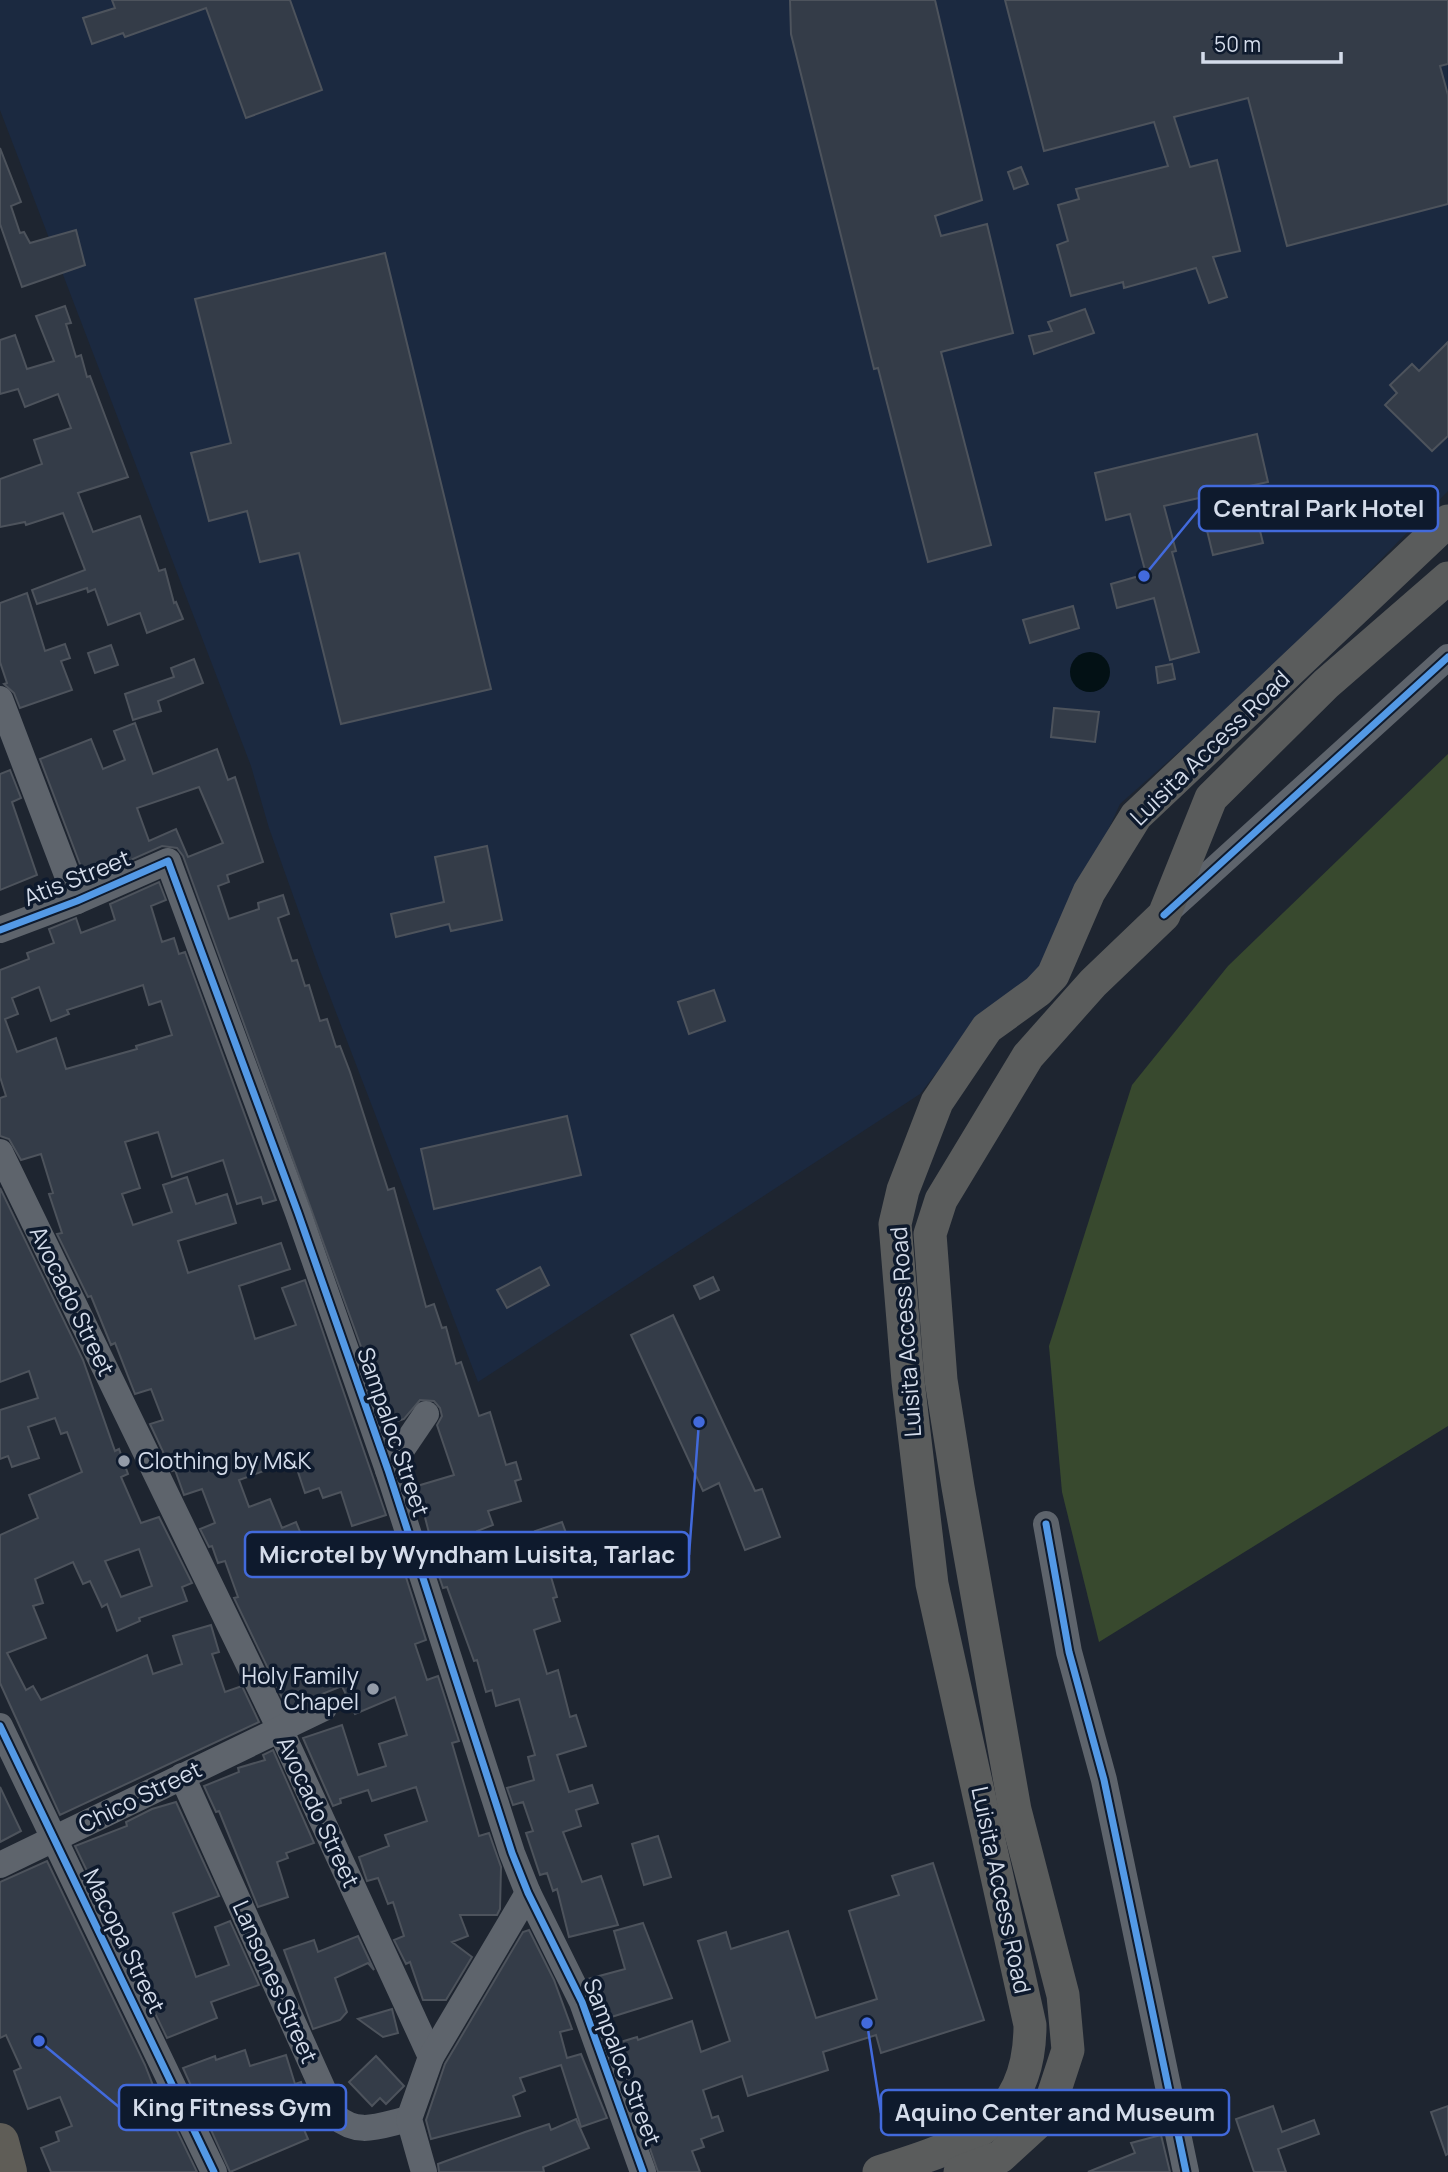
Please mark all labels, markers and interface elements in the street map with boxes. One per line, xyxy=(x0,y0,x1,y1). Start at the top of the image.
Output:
scale bar xyxy=(1203,21,1341,65)
text: 50 m xyxy=(1214,30,1261,58)
callout: Central Park Hotel xyxy=(1199,486,1438,531)
text: Central Park Hotel xyxy=(1213,491,1425,524)
street label: Luisita Access Road xyxy=(1122,663,1296,832)
street label: Atis Street xyxy=(18,841,135,913)
street label: Avocado Street xyxy=(23,1220,123,1381)
street label: Luisita Access Road xyxy=(882,1226,928,1438)
street label: Sampaloc Street xyxy=(350,1343,438,1520)
place label: Clothing by M&K xyxy=(138,1444,312,1476)
marker: Clothing by M&K xyxy=(116,1453,132,1469)
callout: Microtel by Wyndham Luisita, Tarlac xyxy=(245,1532,689,1577)
text: Microtel by Wyndham Luisita, Tarlac xyxy=(259,1537,675,1570)
place label: Holy Family Chapel xyxy=(241,1659,359,1717)
marker: Holy Family Chapel xyxy=(365,1681,381,1697)
street label: Avocado Street xyxy=(270,1731,368,1892)
street label: Chico Street xyxy=(72,1752,207,1840)
street label: Luisita Access Road xyxy=(964,1783,1040,1996)
street label: Macopa Street xyxy=(76,1863,174,2018)
street label: Lansones Street xyxy=(226,1895,326,2068)
street label: Sampaloc Street xyxy=(576,1973,670,2150)
callout: King Fitness Gym xyxy=(119,2085,346,2130)
text: King Fitness Gym xyxy=(132,2090,332,2123)
callout: Aquino Center and Museum xyxy=(881,2090,1229,2135)
text: Aquino Center and Museum xyxy=(895,2095,1215,2128)

